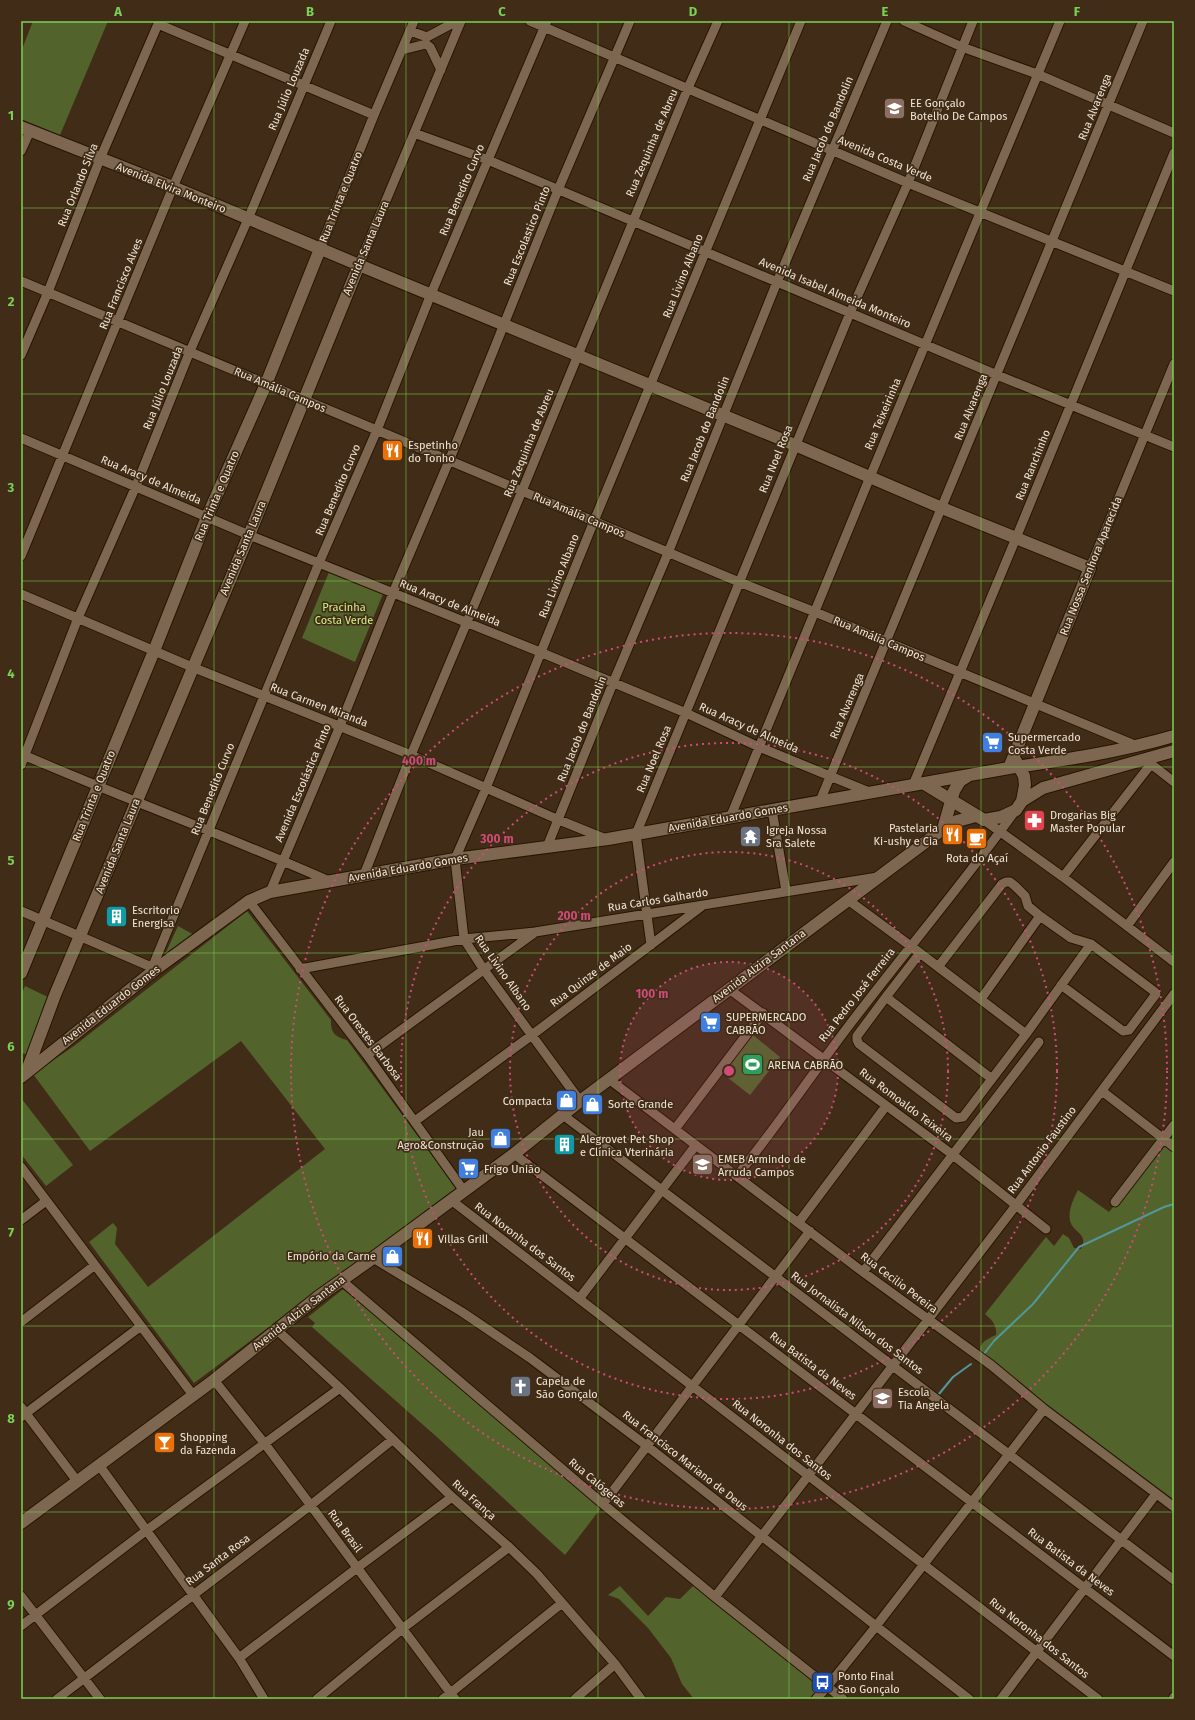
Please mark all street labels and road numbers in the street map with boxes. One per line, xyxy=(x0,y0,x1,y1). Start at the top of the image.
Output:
street label: Rua Júlio Louzada xyxy=(266,46,312,132)
street label: Rua Alvarenga xyxy=(1076,72,1114,142)
street label: Rua Jacob do Bandolin xyxy=(800,74,856,184)
street label: Rua Zequinha de Abreu xyxy=(623,87,681,199)
street label: Avenida Costa Verde xyxy=(836,133,934,185)
street label: Rua Orlando Silva xyxy=(55,141,101,229)
street label: Rua Benedito Curvo xyxy=(437,142,487,238)
street label: Rua Trinta e Quatro xyxy=(317,150,365,244)
street label: Avenida Elvira Monteiro xyxy=(114,160,228,216)
street label: Rua Escolastico Pinto xyxy=(501,184,553,288)
street label: Avenida Santa Laura xyxy=(340,199,392,297)
street label: Rua Livino Albano xyxy=(660,232,706,320)
street label: Rua Francisco Alves xyxy=(97,237,145,331)
street label: Avenida Isabel Almeida Monteiro xyxy=(757,255,913,331)
street label: Rua Júlio Louzada xyxy=(140,344,186,432)
street label: Rua Amália Campos xyxy=(232,365,328,415)
street label: Rua Alvarenga xyxy=(952,372,990,442)
street label: Rua Jacob do Bandolin xyxy=(678,374,732,484)
street label: Rua Teixeirinha xyxy=(862,376,904,452)
street label: Rua Zequinha de Abreu xyxy=(501,387,557,499)
street label: Rua Noel Rosa xyxy=(756,423,796,495)
street label: Rua Ranchinho xyxy=(1013,428,1053,502)
street label: Rua Benedito Curvo xyxy=(313,442,363,538)
street label: Rua Trinta e Quatro xyxy=(192,449,242,543)
street label: Rua Aracy de Almeida xyxy=(99,453,203,507)
street label: Rua Amália Campos xyxy=(531,490,627,540)
street label: Rua Nossa Senhora Aparecida xyxy=(1057,495,1125,637)
street label: Avenida Santa Laura xyxy=(217,499,269,597)
street label: Rua Livino Albano xyxy=(536,532,582,620)
street label: Rua Aracy de Almeida xyxy=(398,577,502,629)
street label: Rua Amália Campos xyxy=(831,614,927,664)
street label: Rua Alvarenga xyxy=(827,671,867,741)
street label: Rua Jacob do Bandolin xyxy=(555,674,609,784)
street label: Rua Carmen Miranda xyxy=(268,680,370,730)
street label: Rua Aracy de Almeida xyxy=(697,700,801,756)
street label: Avenida Escolástica Pinto xyxy=(272,722,334,844)
street label: Rua Noel Rosa xyxy=(634,723,674,795)
street label: Rua Benedito Curvo xyxy=(189,741,237,837)
street label: Rua Trinta e Quatro xyxy=(70,749,118,843)
street label: Avenida Santa Laura xyxy=(93,796,143,895)
street label: Avenida Eduardo Gomes xyxy=(667,801,789,835)
street label: Avenida Eduardo Gomes xyxy=(347,851,469,885)
street label: Rua Carlos Galhardo xyxy=(607,886,709,914)
street label: Avenida Alzira Santana xyxy=(710,927,808,1005)
street label: Rua Livino Albano xyxy=(472,933,534,1013)
street label: Rua Quinze de Maio xyxy=(548,940,634,1010)
street label: Rua Pedro José Ferreira xyxy=(816,945,898,1045)
street label: Avenida Eduardo Gomes xyxy=(59,963,163,1047)
street label: Rua Orestes Barbosa xyxy=(332,993,404,1083)
street label: Rua Romoaldo Teixeira xyxy=(857,1066,955,1144)
street label: Rua Antonio Faustino xyxy=(1005,1104,1079,1196)
street label: Rua Noronha dos Santos xyxy=(472,1200,578,1284)
street label: Rua Cecilio Pereira xyxy=(858,1250,940,1316)
street label: Rua Jornalista Nilson dos Santos xyxy=(788,1269,926,1377)
street label: Avenida Alzira Santana xyxy=(250,1273,348,1353)
street label: Rua Batista da Neves xyxy=(767,1329,859,1403)
street label: Rua Noronha dos Santos xyxy=(730,1397,834,1483)
street label: Rua Francisco Mariano de Deus xyxy=(620,1408,750,1514)
street label: Rua Calógeras xyxy=(566,1456,628,1510)
street label: Rua França xyxy=(449,1477,499,1523)
street label: Rua Brasil xyxy=(325,1507,365,1555)
street label: Rua Batista da Neves xyxy=(1025,1525,1117,1599)
street label: Rua Santa Rosa xyxy=(183,1532,253,1588)
street label: Rua Noronha dos Santos xyxy=(987,1595,1091,1681)

